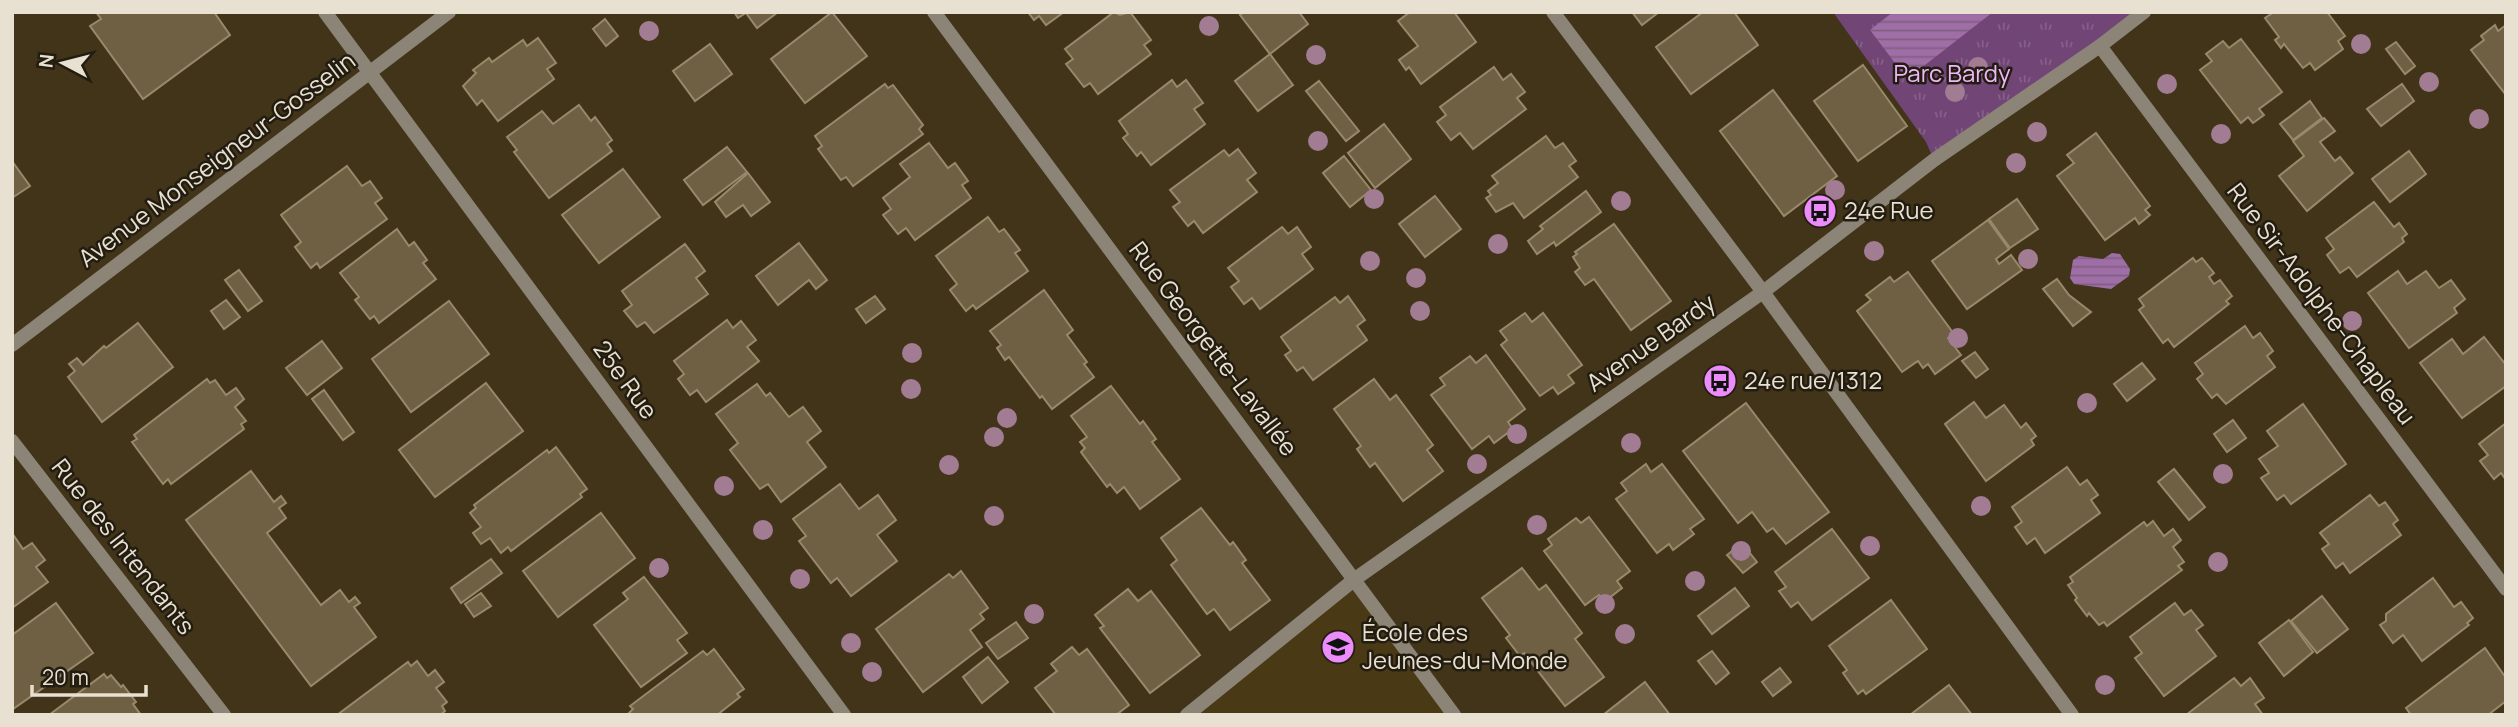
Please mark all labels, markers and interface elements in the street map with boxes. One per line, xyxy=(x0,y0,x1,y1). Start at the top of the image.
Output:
north arrow xyxy=(28,28,98,98)
street label: Avenue Monseigneur-Gosselin xyxy=(71,44,361,274)
text: N xyxy=(32,53,60,69)
park label: Parc Bardy xyxy=(1893,56,2011,89)
street label: Rue Sir-Adolphe-Chapleau xyxy=(2220,176,2424,431)
bus stop icon: 24e Rue xyxy=(1801,192,1839,230)
place label: 24e Rue xyxy=(1844,193,1934,226)
street label: Rue Georgette-Lavallée xyxy=(1123,234,1306,462)
street label: Avenue Bardy xyxy=(1579,285,1721,398)
street label: 25e Rue xyxy=(586,333,666,425)
bus stop icon: 24e rue/1312 xyxy=(1701,362,1739,400)
place label: 24e rue/1312 xyxy=(1744,363,1882,396)
street label: Rue des Intendants xyxy=(45,451,203,641)
place label: École des Jeunes-du-Monde xyxy=(1362,615,1568,676)
school or university icon: École des Jeunes-du-Monde xyxy=(1319,628,1357,666)
scale bar xyxy=(32,654,145,698)
text: 20 m xyxy=(42,663,89,691)

